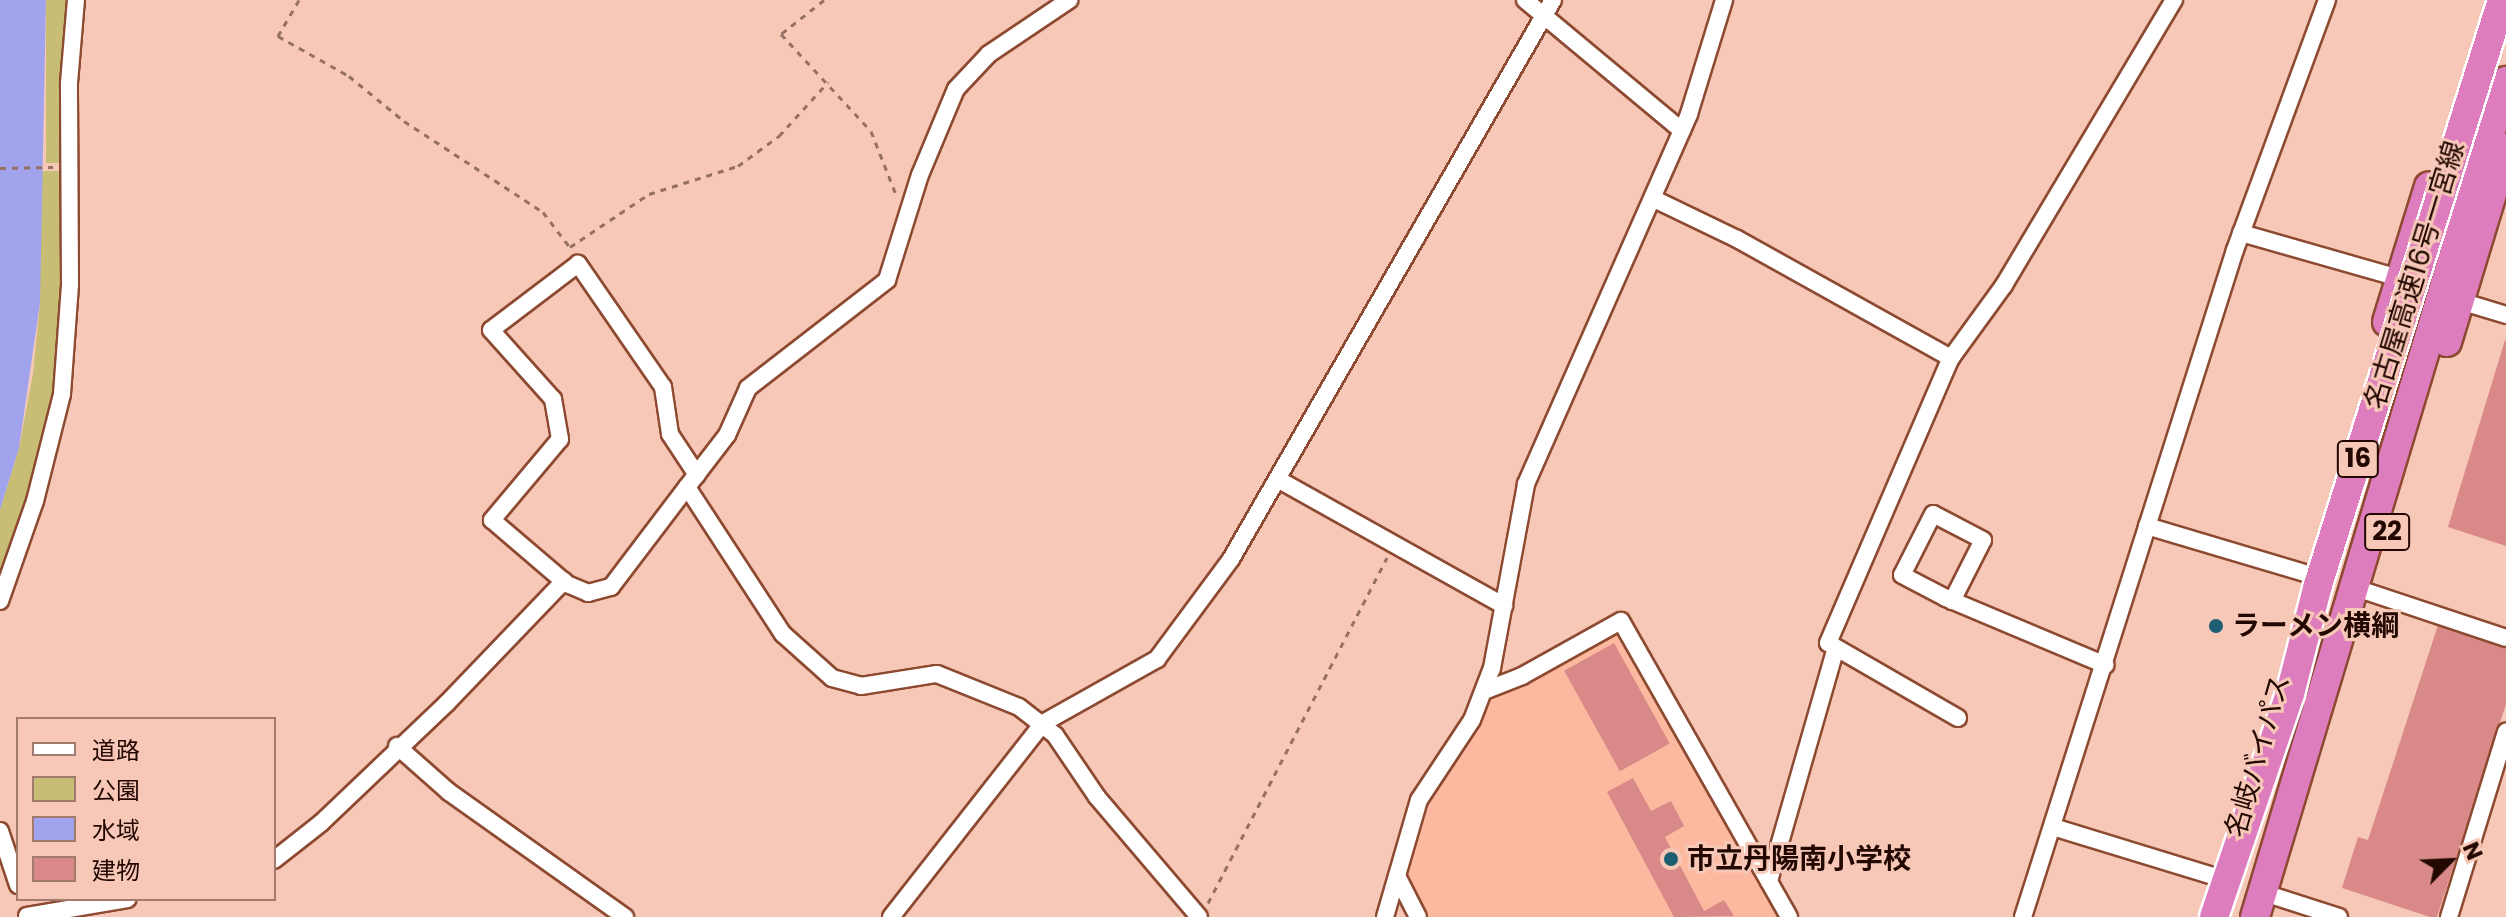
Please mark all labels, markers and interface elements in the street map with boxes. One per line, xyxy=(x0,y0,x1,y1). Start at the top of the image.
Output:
street label: 名古屋高速16号一宮線 xyxy=(2358,137,2472,413)
road number: 16 xyxy=(2336,437,2380,481)
road number: 22 xyxy=(2363,510,2411,554)
place label: ラーメン横綱 xyxy=(2232,609,2400,643)
marker: ラーメン横綱 xyxy=(2207,617,2225,635)
street label: 名岐バイパス xyxy=(2219,671,2297,841)
legend xyxy=(16,717,276,901)
text: 道路 xyxy=(92,734,140,767)
text: 公園 xyxy=(92,774,140,807)
text: 水域 xyxy=(92,814,140,847)
north arrow xyxy=(2410,821,2490,901)
text: N xyxy=(2455,837,2490,865)
place label: 市立丹陽南小学校 xyxy=(1687,842,1911,876)
marker: 市立丹陽南小学校 xyxy=(1662,850,1680,868)
text: 建物 xyxy=(92,854,140,887)

